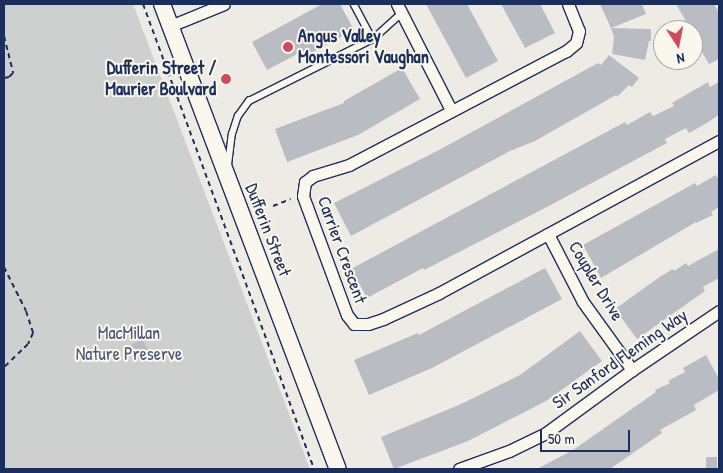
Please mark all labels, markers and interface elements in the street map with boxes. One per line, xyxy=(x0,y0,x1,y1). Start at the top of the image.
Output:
north arrow xyxy=(653,20,703,70)
place label: Angus Valley Montessori Vaughan xyxy=(298,26,429,68)
marker: Angus Valley Montessori Vaughan xyxy=(282,41,294,53)
text: N xyxy=(675,49,686,69)
place label: Dufferin Street / Maurier Boulvard xyxy=(105,58,216,100)
marker: Dufferin Street / Maurier Boulvard xyxy=(220,73,232,85)
street label: Dufferin Street xyxy=(240,181,296,279)
street label: Carrier Crescent xyxy=(313,193,371,307)
street label: Coupler Drive xyxy=(564,237,628,325)
street label: Sir Sanford Fleming Way xyxy=(548,304,692,414)
park label: MacMillan Nature Preserve xyxy=(76,323,182,366)
scale bar xyxy=(543,420,633,452)
text: 50 m xyxy=(548,428,575,449)

